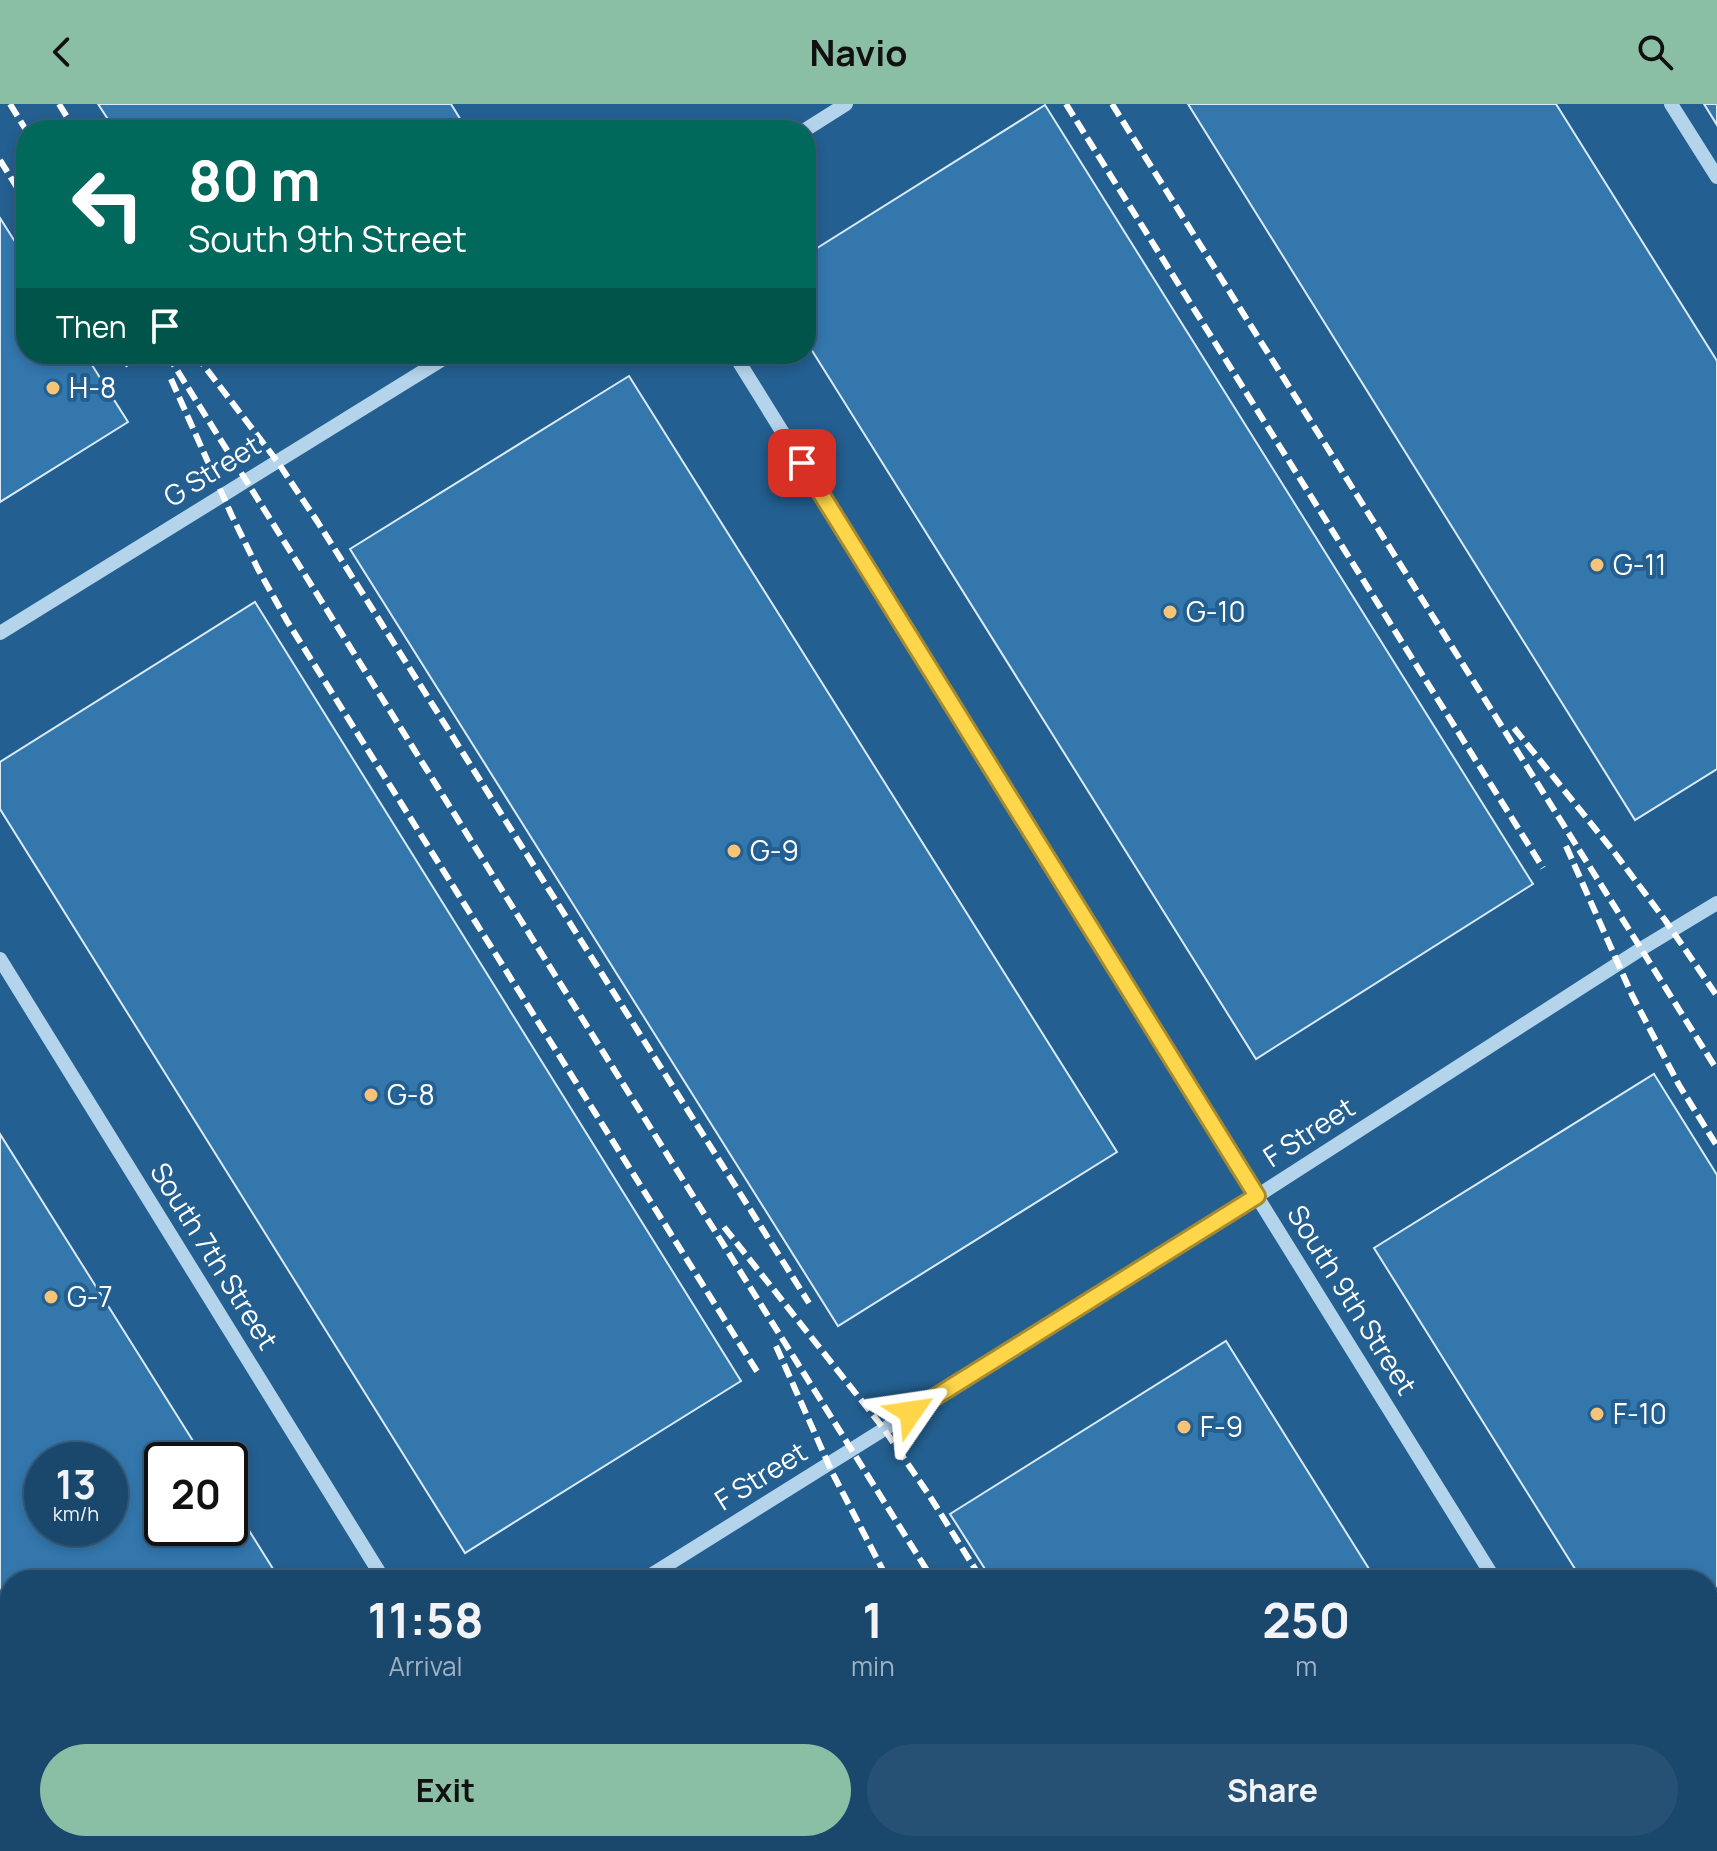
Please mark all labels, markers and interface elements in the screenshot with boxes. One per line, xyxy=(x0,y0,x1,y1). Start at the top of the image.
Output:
text: Navio xyxy=(809,28,908,77)
icon: back xyxy=(40,30,84,74)
icon: search xyxy=(1633,30,1677,74)
text: 80 m xyxy=(188,141,321,218)
icon: left xyxy=(56,152,160,256)
text: South 9th Street xyxy=(188,214,467,263)
icon: arrive xyxy=(143,304,187,348)
text: Then xyxy=(56,306,127,347)
place label: H-8 xyxy=(69,368,116,406)
marker: H-8 xyxy=(44,379,62,397)
street label: G Street xyxy=(156,426,267,515)
pin xyxy=(768,429,836,497)
icon: arrive xyxy=(780,441,824,485)
place label: G-11 xyxy=(1613,545,1666,583)
marker: G-11 xyxy=(1588,556,1606,574)
place label: G-10 xyxy=(1186,592,1246,630)
marker: G-10 xyxy=(1161,603,1179,621)
place label: G-9 xyxy=(750,831,799,869)
marker: G-9 xyxy=(725,842,743,860)
place label: G-8 xyxy=(387,1075,435,1113)
marker: G-8 xyxy=(362,1086,380,1104)
street label: F Street xyxy=(1255,1087,1362,1175)
street label: South 7th Street xyxy=(142,1155,288,1356)
street label: South 9th Street xyxy=(1279,1197,1426,1402)
place label: G-7 xyxy=(67,1277,113,1315)
marker: G-7 xyxy=(42,1288,60,1306)
position arrow xyxy=(869,1370,953,1454)
place label: F-10 xyxy=(1613,1394,1667,1432)
marker: F-10 xyxy=(1588,1405,1606,1423)
place label: F-9 xyxy=(1200,1407,1243,1445)
marker: F-9 xyxy=(1175,1418,1193,1436)
street label: F Street xyxy=(707,1432,814,1518)
speed limit sign: 20 xyxy=(144,1442,248,1546)
text: 13 xyxy=(56,1456,96,1511)
text: km/h xyxy=(53,1500,99,1527)
text: 11:58 xyxy=(368,1587,484,1652)
text: 1 xyxy=(862,1587,883,1652)
text: 250 xyxy=(1262,1587,1350,1652)
text: Arrival xyxy=(388,1648,463,1684)
text: min xyxy=(851,1648,895,1684)
text: m xyxy=(1295,1648,1317,1684)
button: Exit xyxy=(40,1744,851,1836)
button: Share xyxy=(867,1744,1678,1836)

